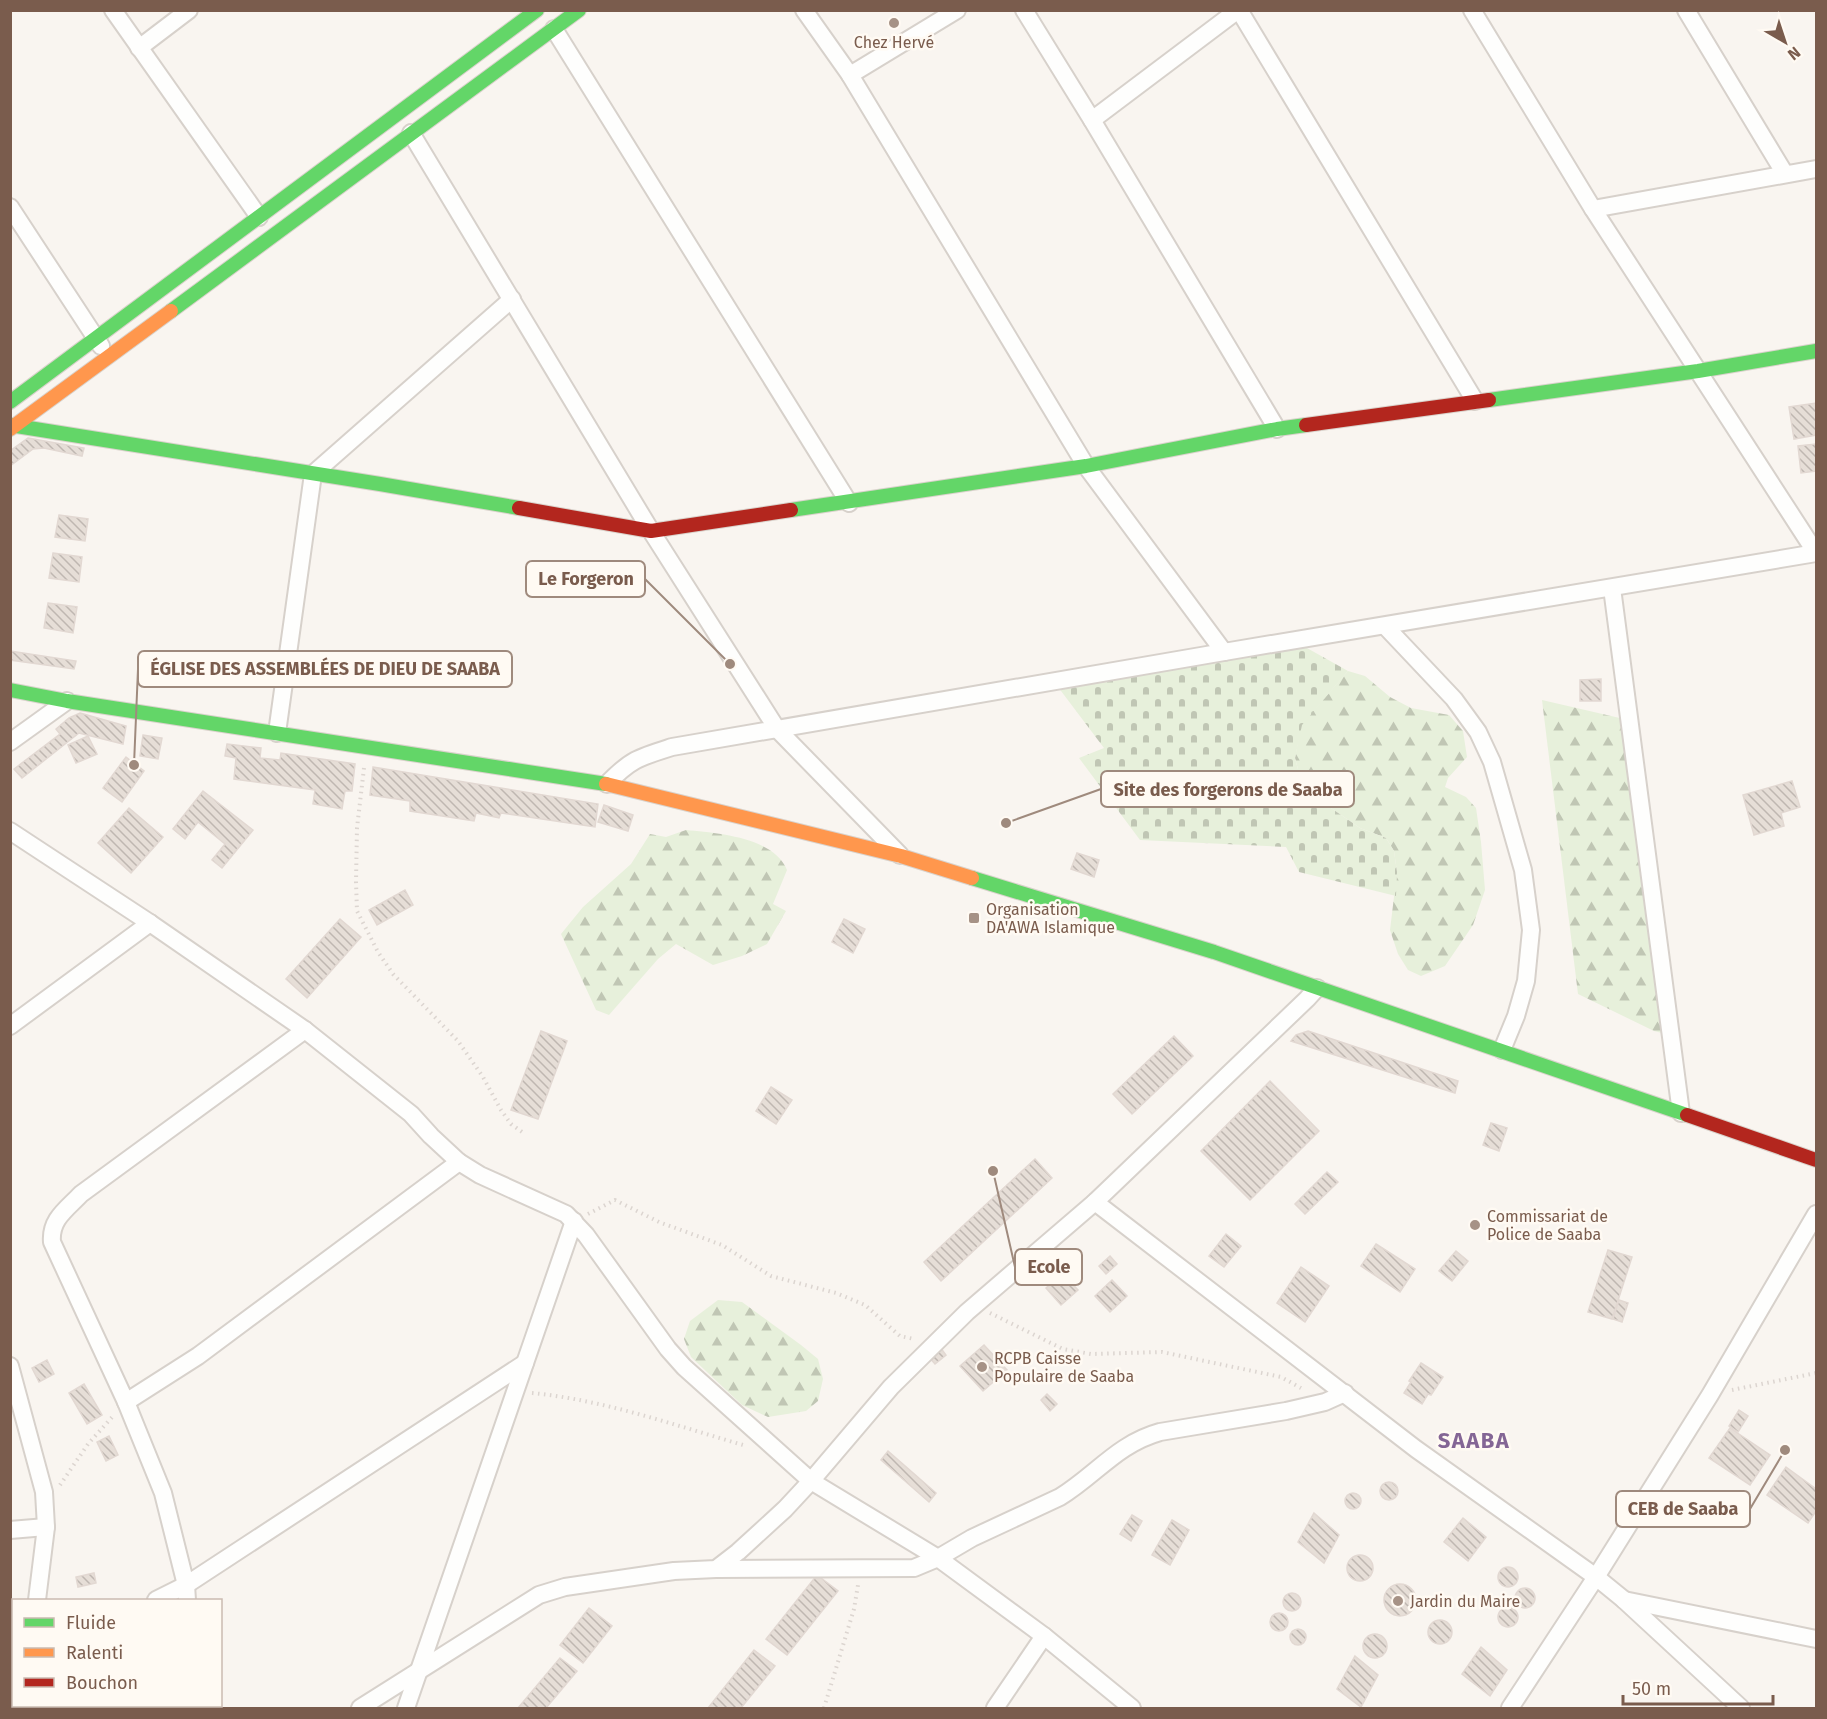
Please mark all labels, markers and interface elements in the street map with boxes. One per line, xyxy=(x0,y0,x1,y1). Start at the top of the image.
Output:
north arrow xyxy=(1755,12,1815,72)
marker: Chez Hervé xyxy=(887,16,901,30)
place label: Chez Hervé xyxy=(854,33,934,52)
text: N xyxy=(1784,43,1804,64)
callout: Le Forgeron xyxy=(526,561,645,597)
text: Le Forgeron xyxy=(538,568,634,590)
callout: ÉGLISE DES ASSEMBLÉES DE DIEU DE SAABA xyxy=(138,651,512,687)
text: ÉGLISE DES ASSEMBLÉES DE DIEU DE SAABA xyxy=(150,657,500,680)
callout: Site des forgerons de Saaba xyxy=(1101,771,1354,807)
text: Site des forgerons de Saaba xyxy=(1114,779,1343,801)
place label: Organisation DA'AWA Islamique xyxy=(986,900,1115,937)
marker: Organisation DA'AWA Islamique xyxy=(967,911,981,925)
place label: Commissariat de Police de Saaba xyxy=(1487,1207,1608,1244)
marker: Commissariat de Police de Saaba xyxy=(1468,1218,1482,1232)
callout: Ecole xyxy=(1015,1249,1082,1285)
text: Ecole xyxy=(1027,1256,1071,1278)
place label: RCPB Caisse Populaire de Saaba xyxy=(994,1349,1134,1386)
marker: RCPB Caisse Populaire de Saaba xyxy=(975,1360,989,1374)
district label: SAABA xyxy=(1438,1427,1510,1454)
callout: CEB de Saaba xyxy=(1616,1491,1750,1527)
text: CEB de Saaba xyxy=(1628,1498,1738,1520)
place label: Jardin du Maire xyxy=(1410,1592,1520,1611)
marker: Jardin du Maire xyxy=(1391,1594,1405,1608)
legend xyxy=(12,1599,222,1707)
text: Fluide xyxy=(66,1612,116,1634)
text: Ralenti xyxy=(66,1642,123,1664)
scale bar xyxy=(1623,1668,1773,1706)
text: Bouchon xyxy=(66,1672,138,1694)
text: 50 m xyxy=(1632,1678,1671,1700)

